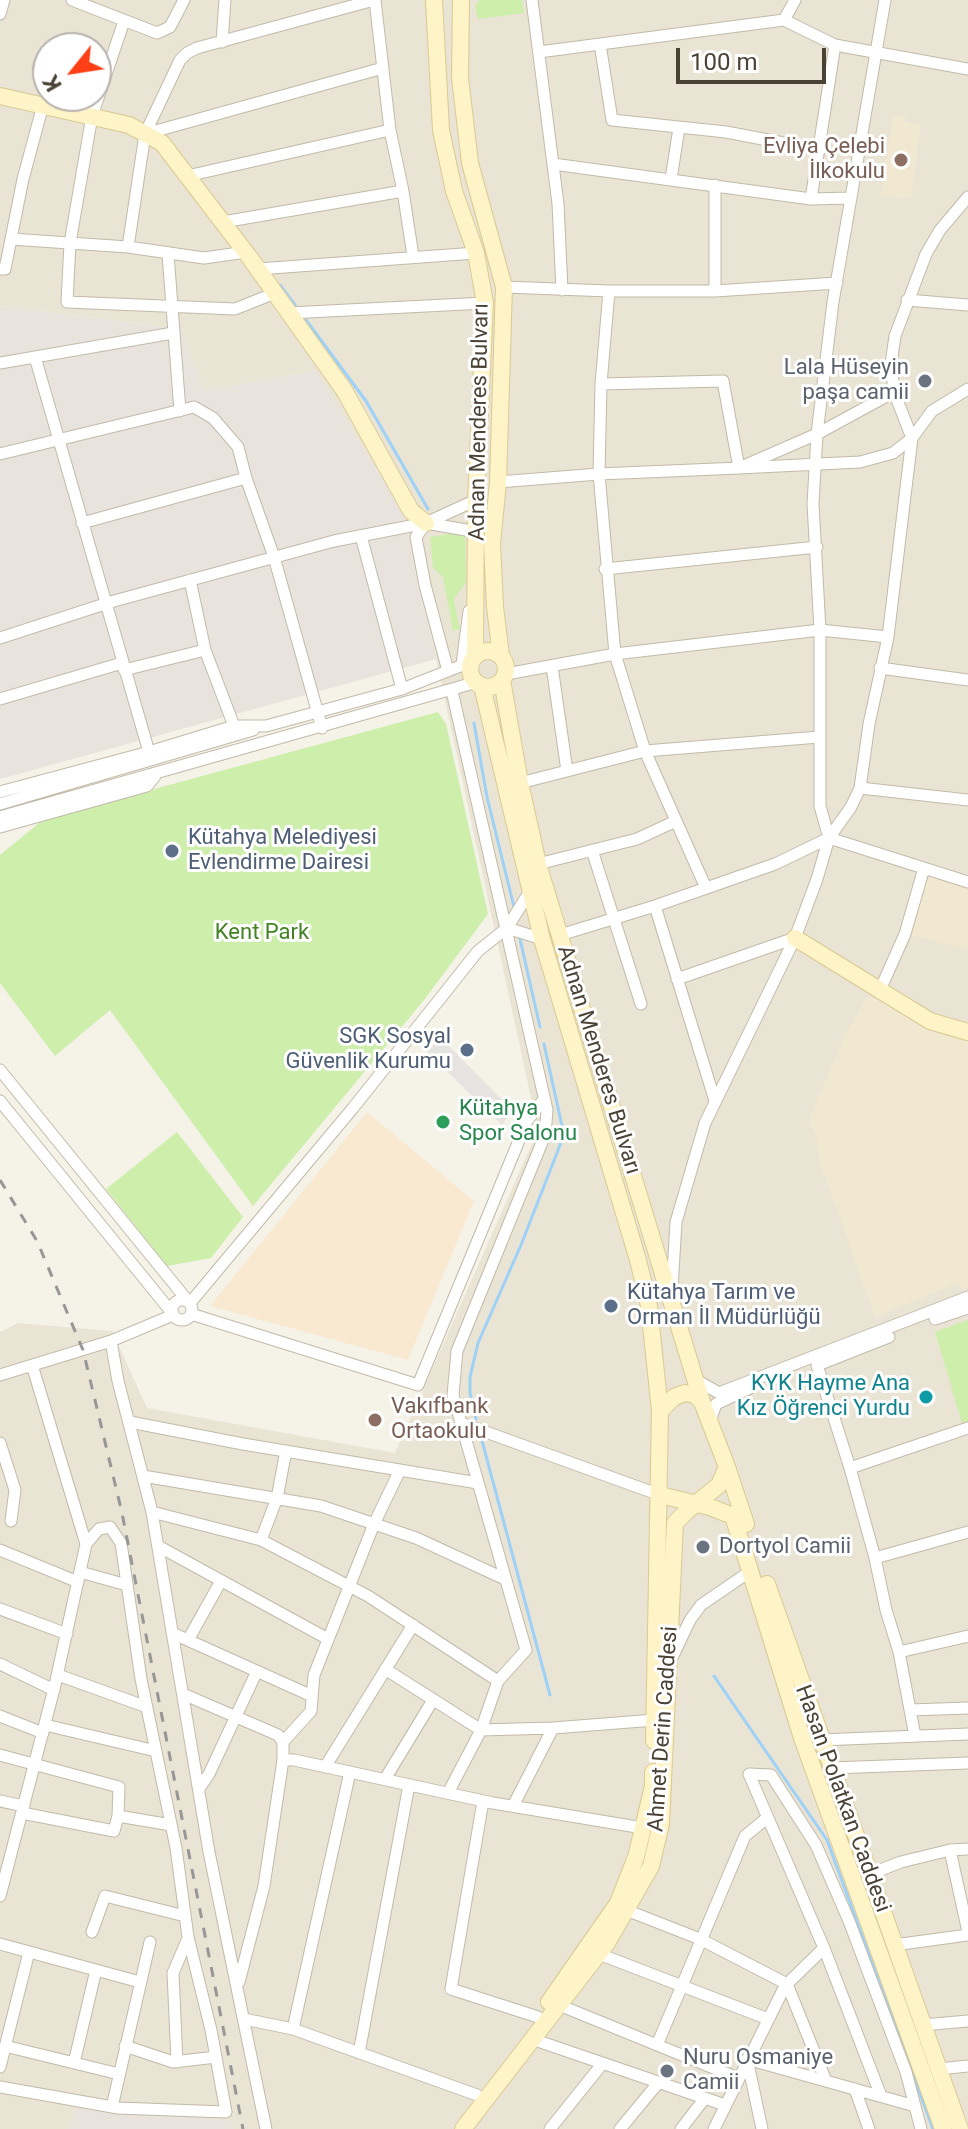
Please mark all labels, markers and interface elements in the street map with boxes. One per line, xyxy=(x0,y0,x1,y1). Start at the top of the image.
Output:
north arrow xyxy=(32,32,112,112)
scale bar xyxy=(680,32,830,82)
text: 100 m xyxy=(690,48,757,76)
text: K xyxy=(38,71,67,96)
place label: Evliya Çelebi İlkokulu xyxy=(763,134,885,186)
marker: Evliya Çelebi İlkokulu xyxy=(892,151,910,169)
street label: Adnan Menderes Bulvarı xyxy=(465,303,495,541)
place label: Lala Hüseyin paşa camii xyxy=(784,355,909,406)
marker: Lala Hüseyin paşa camii xyxy=(916,372,934,390)
place label: Kütahya Melediyesi Evlendirme Dairesi xyxy=(188,825,377,876)
marker: Kütahya Melediyesi Evlendirme Dairesi xyxy=(163,842,181,860)
park label: Kent Park xyxy=(215,920,309,946)
street label: Adnan Menderes Bulvarı xyxy=(551,942,645,1178)
place label: SGK Sosyal Güvenlik Kurumu xyxy=(286,1024,451,1076)
marker: SGK Sosyal Güvenlik Kurumu xyxy=(458,1041,476,1059)
place label: Kütahya Spor Salonu xyxy=(459,1096,577,1148)
marker: Kütahya Spor Salonu xyxy=(434,1113,452,1131)
place label: Kütahya Tarım ve Orman İl Müdürlüğü xyxy=(627,1280,821,1332)
marker: Kütahya Tarım ve Orman İl Müdürlüğü xyxy=(602,1297,620,1315)
place label: KYK Hayme Ana Kız Öğrenci Yurdu xyxy=(737,1371,910,1422)
marker: KYK Hayme Ana Kız Öğrenci Yurdu xyxy=(917,1388,935,1406)
place label: Vakıfbank Ortaokulu xyxy=(391,1394,488,1446)
marker: Vakıfbank Ortaokulu xyxy=(366,1411,384,1429)
place label: Dortyol Camii xyxy=(719,1534,851,1560)
marker: Dortyol Camii xyxy=(694,1538,712,1556)
street label: Ahmet Derin Caddesi xyxy=(644,1625,684,1833)
street label: Hasan Polatkan Caddesi xyxy=(789,1682,895,1916)
place label: Nuru Osmaniye Camii xyxy=(683,2045,833,2096)
marker: Nuru Osmaniye Camii xyxy=(658,2062,676,2080)

